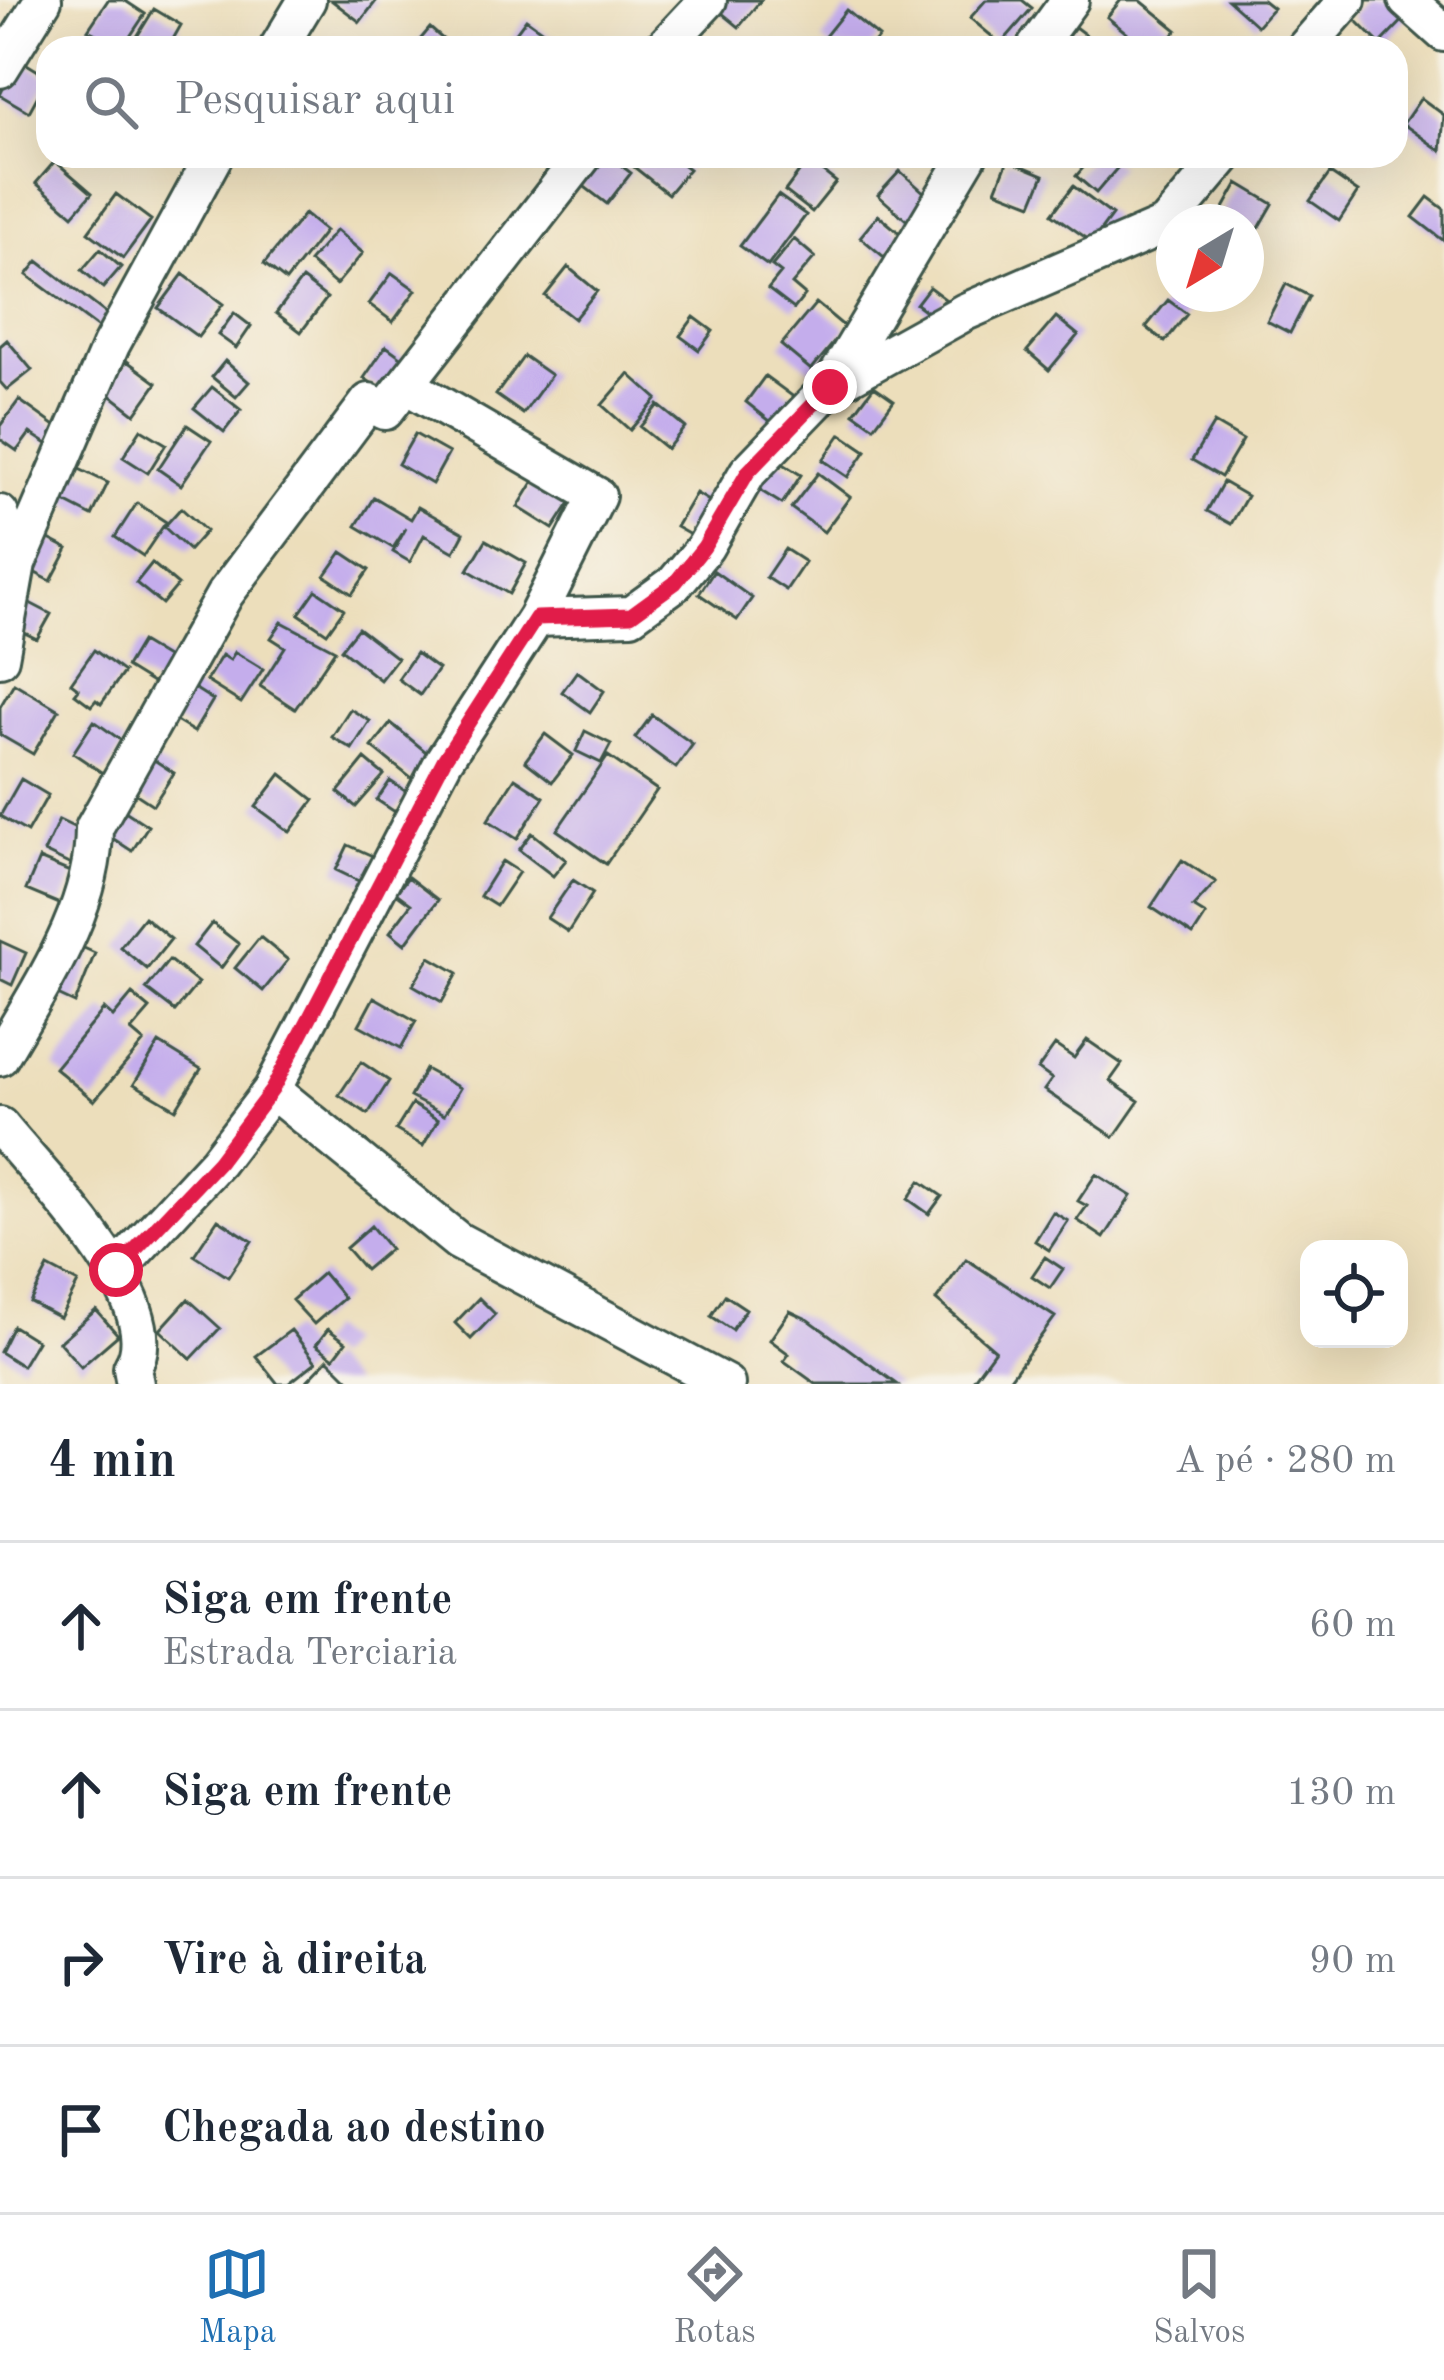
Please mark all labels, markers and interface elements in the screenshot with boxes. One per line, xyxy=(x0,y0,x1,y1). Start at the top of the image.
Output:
search box xyxy=(36,36,1408,168)
icon: search xyxy=(78,69,144,135)
text: Pesquisar aqui xyxy=(174,79,455,124)
north arrow xyxy=(1156,204,1264,312)
route end xyxy=(803,360,857,414)
map controls xyxy=(1300,1240,1408,1348)
button: locate xyxy=(1300,1240,1408,1348)
route start xyxy=(89,1243,143,1297)
text: 4 min xyxy=(48,1437,176,1488)
text: A pé · 280 m xyxy=(1175,1442,1396,1481)
text: Siga em frente xyxy=(162,1579,453,1624)
icon: ahead xyxy=(48,1593,114,1659)
text: 60 m xyxy=(1309,1606,1396,1645)
text: Estrada Terciaria xyxy=(162,1634,457,1673)
icon: ahead xyxy=(48,1761,114,1827)
text: Siga em frente xyxy=(162,1771,453,1816)
text: 130 m xyxy=(1286,1774,1396,1813)
icon: right xyxy=(48,1929,114,1995)
text: Vire à direita xyxy=(162,1939,427,1984)
text: 90 m xyxy=(1309,1942,1396,1981)
icon: arrive xyxy=(48,2097,114,2163)
text: Chegada ao destino xyxy=(162,2107,546,2152)
tab: Mapa xyxy=(199,2241,276,2354)
tab: Rotas xyxy=(673,2241,756,2354)
tab: Salvos xyxy=(1153,2241,1245,2354)

